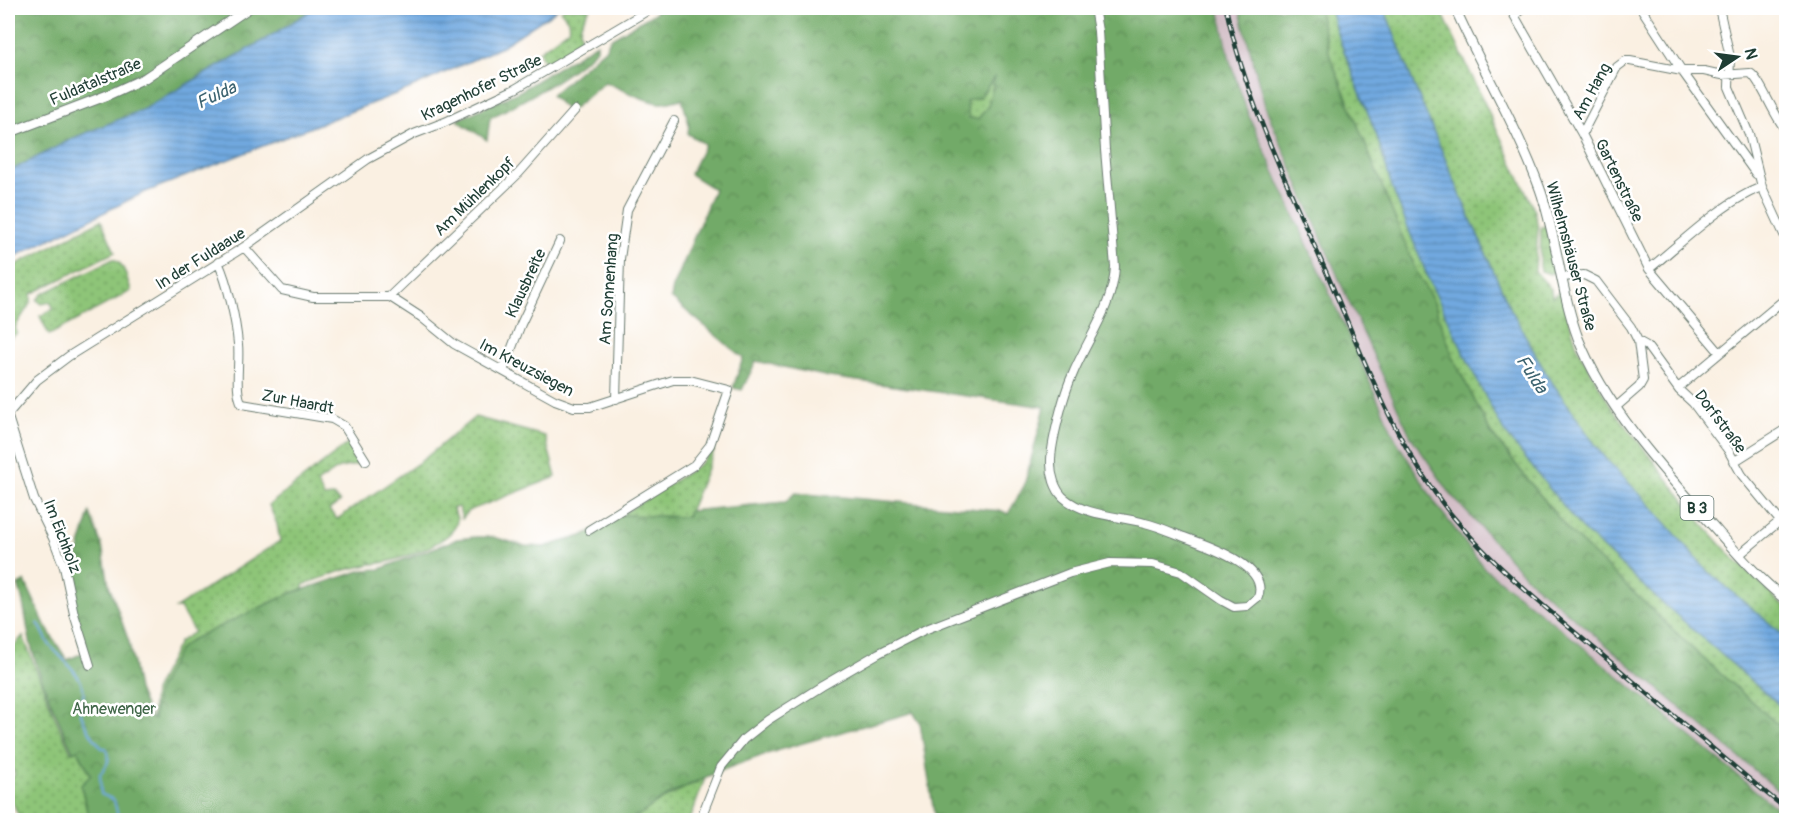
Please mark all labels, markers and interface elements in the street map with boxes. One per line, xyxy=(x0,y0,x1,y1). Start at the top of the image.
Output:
north arrow xyxy=(1707,27,1767,87)
text: N xyxy=(1740,46,1762,62)
street label: Kragenhofer Straße xyxy=(418,50,545,126)
street label: Fuldatalstraße xyxy=(47,54,144,110)
street label: Am Hang xyxy=(1568,60,1616,123)
water label: Fulda xyxy=(193,76,241,115)
street label: Gartenstraße xyxy=(1590,136,1648,225)
street label: Am Mühlenkopf xyxy=(430,153,520,240)
street label: Wilhelmshäuser Straße xyxy=(1541,179,1601,333)
street label: In der Fuldaaue xyxy=(152,223,249,294)
street label: Am Sonnenhang xyxy=(595,233,623,346)
street label: Klausbreite xyxy=(501,246,551,321)
street label: Im Kreuzsiegen xyxy=(476,335,577,401)
water label: Fulda xyxy=(1511,351,1553,399)
street label: Zur Haardt xyxy=(260,385,336,419)
street label: Dorfstraße xyxy=(1690,386,1751,457)
road number: B 3 xyxy=(1680,496,1714,520)
street label: Im Eichholz xyxy=(39,497,85,576)
park label: Ahnewenger xyxy=(72,699,156,719)

